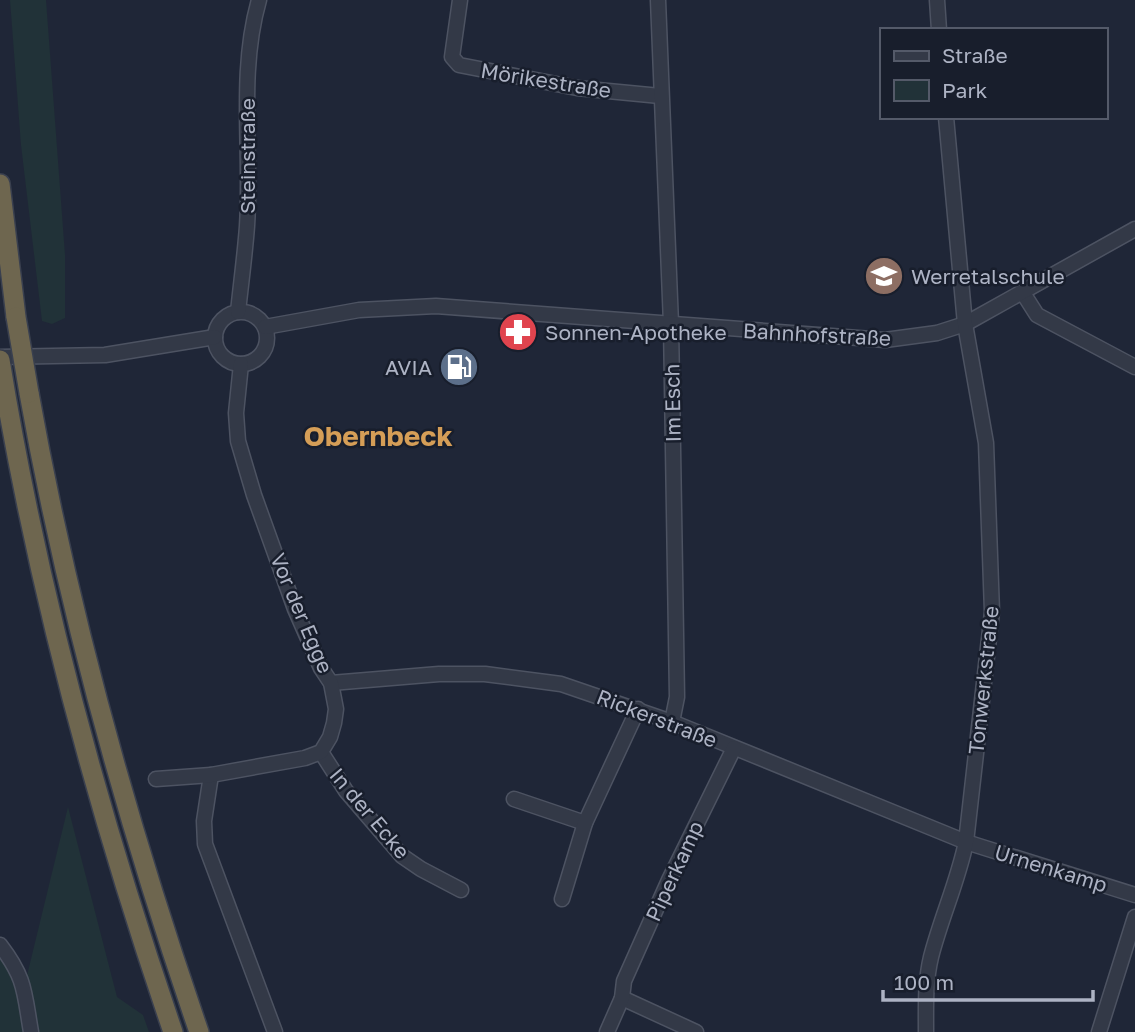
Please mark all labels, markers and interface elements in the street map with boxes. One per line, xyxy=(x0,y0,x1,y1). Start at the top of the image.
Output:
legend xyxy=(880,28,1107,119)
text: Straße xyxy=(942,42,1008,68)
street label: Mörikestraße xyxy=(479,57,613,103)
text: Park xyxy=(942,77,988,103)
street label: Steinstraße xyxy=(234,98,260,214)
school or university icon: Werretalschule xyxy=(863,255,905,297)
place label: Werretalschule xyxy=(911,263,1065,289)
pharmacy icon: Sonnen-Apotheke xyxy=(497,311,539,353)
street label: Bahnhofstraße xyxy=(742,317,892,351)
place label: Sonnen-Apotheke xyxy=(545,319,727,345)
fuel station icon: AVIA xyxy=(438,346,480,388)
place label: AVIA xyxy=(385,354,432,380)
street label: Im Esch xyxy=(658,363,686,443)
district label: Obernbeck xyxy=(303,419,453,452)
street label: Vor der Egge xyxy=(265,549,339,677)
street label: Tonwerkstraße xyxy=(962,604,1004,756)
street label: Rickerstraße xyxy=(593,683,721,753)
street label: In der Ecke xyxy=(324,762,416,864)
street label: Piperkamp xyxy=(639,817,709,925)
street label: Urnenkamp xyxy=(991,839,1111,897)
scale bar xyxy=(883,958,1093,1002)
text: 100 m xyxy=(894,969,954,995)

